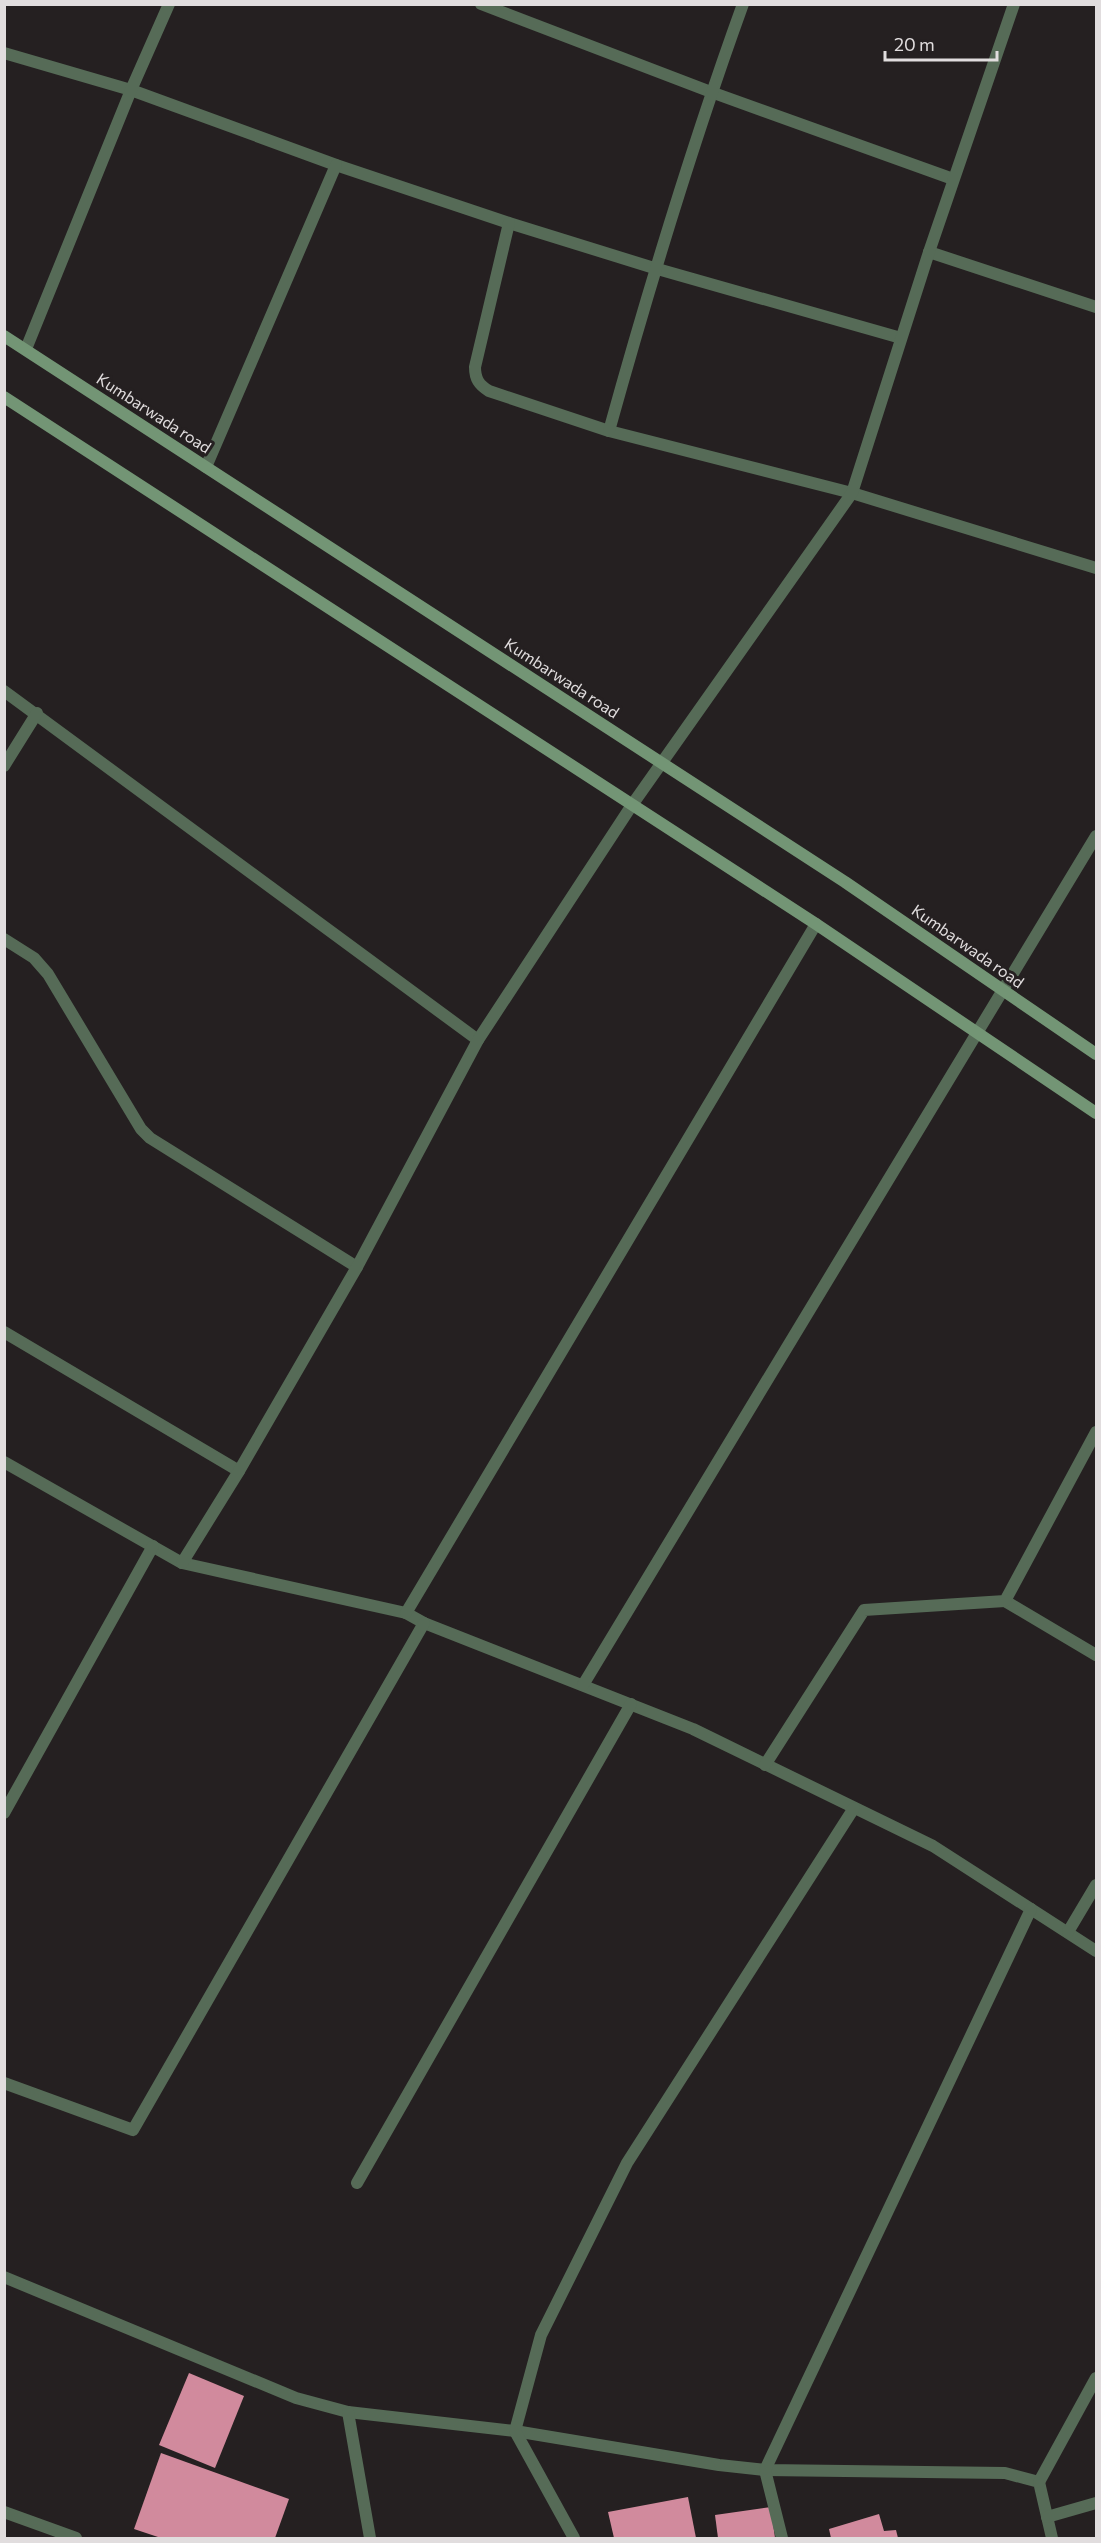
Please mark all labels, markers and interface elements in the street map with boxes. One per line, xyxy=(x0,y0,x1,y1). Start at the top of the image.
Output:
scale bar xyxy=(885,24,998,62)
text: 20 m xyxy=(894,33,935,55)
street label: Kumbarwada road xyxy=(93,368,215,457)
street label: Kumbarwada road xyxy=(501,633,623,722)
street label: Kumbarwada road xyxy=(909,900,1028,991)

